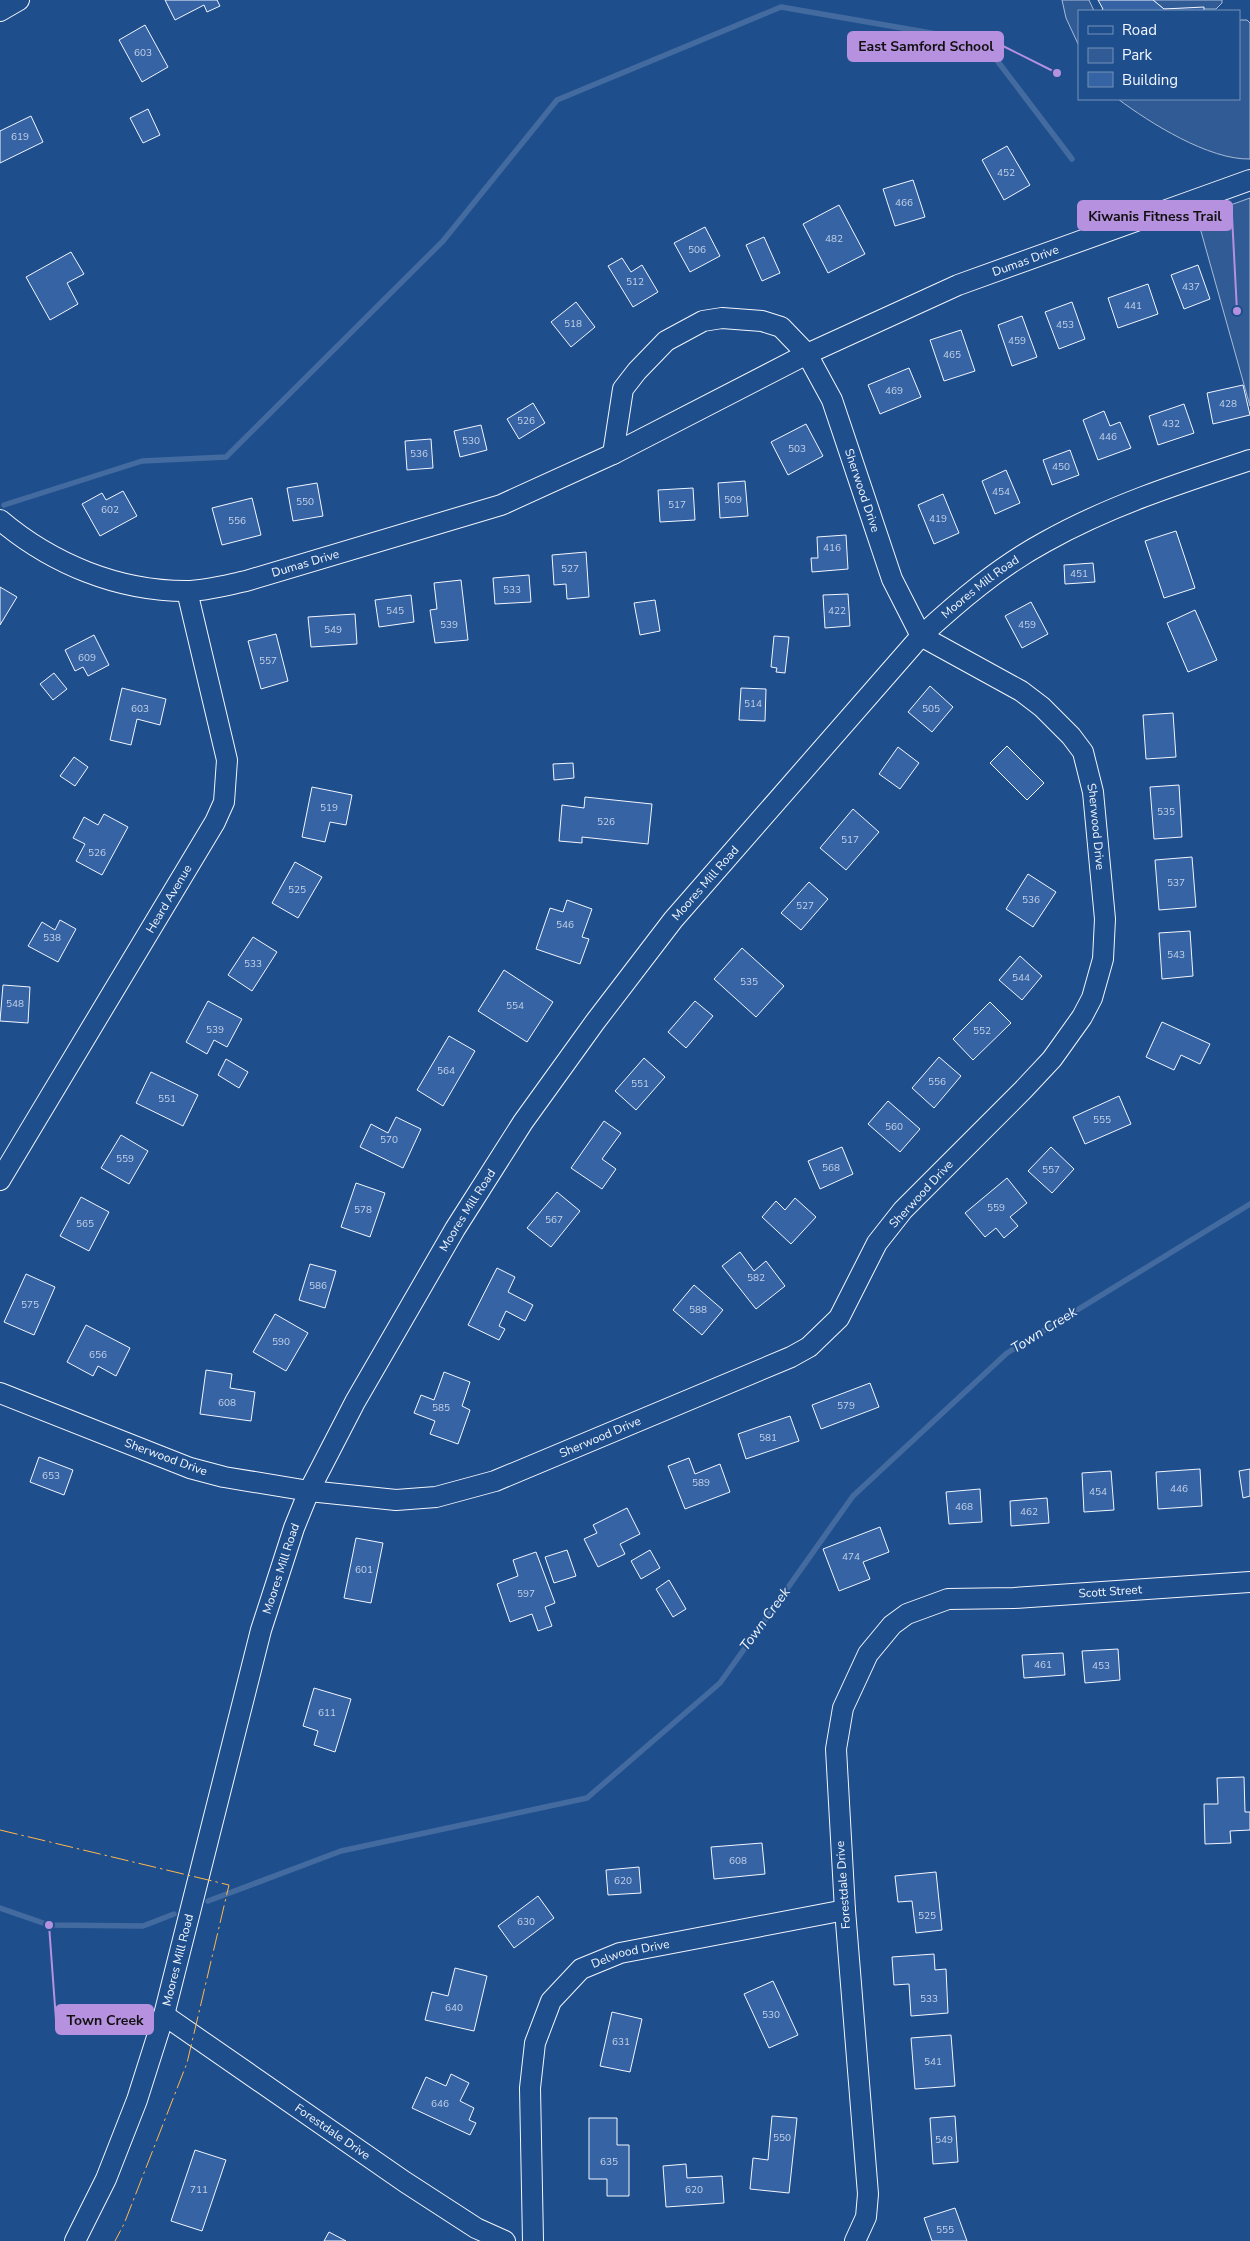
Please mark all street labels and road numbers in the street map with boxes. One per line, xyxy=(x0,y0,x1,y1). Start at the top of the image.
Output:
street label: Dumas Drive xyxy=(990,241,1061,280)
street label: Sherwood Drive xyxy=(841,446,884,534)
street label: Dumas Drive xyxy=(270,546,341,581)
street label: Moores Mill Road xyxy=(938,552,1022,622)
street label: Sherwood Drive xyxy=(1083,781,1108,871)
street label: Moores Mill Road xyxy=(668,842,742,924)
street label: Heard Avenue xyxy=(142,862,196,936)
street label: Sherwood Drive xyxy=(885,1157,957,1231)
street label: Moores Mill Road xyxy=(436,1166,499,1254)
street label: Sherwood Drive xyxy=(557,1413,643,1461)
street label: Sherwood Drive xyxy=(122,1435,210,1479)
street label: Moores Mill Road xyxy=(259,1521,303,1616)
street label: Scott Street xyxy=(1078,1581,1143,1602)
street label: Forestdale Drive xyxy=(832,1840,854,1930)
street label: Moores Mill Road xyxy=(159,1912,197,2008)
street label: Delwood Drive xyxy=(589,1936,671,1972)
street label: Forestdale Drive xyxy=(292,2100,373,2164)

